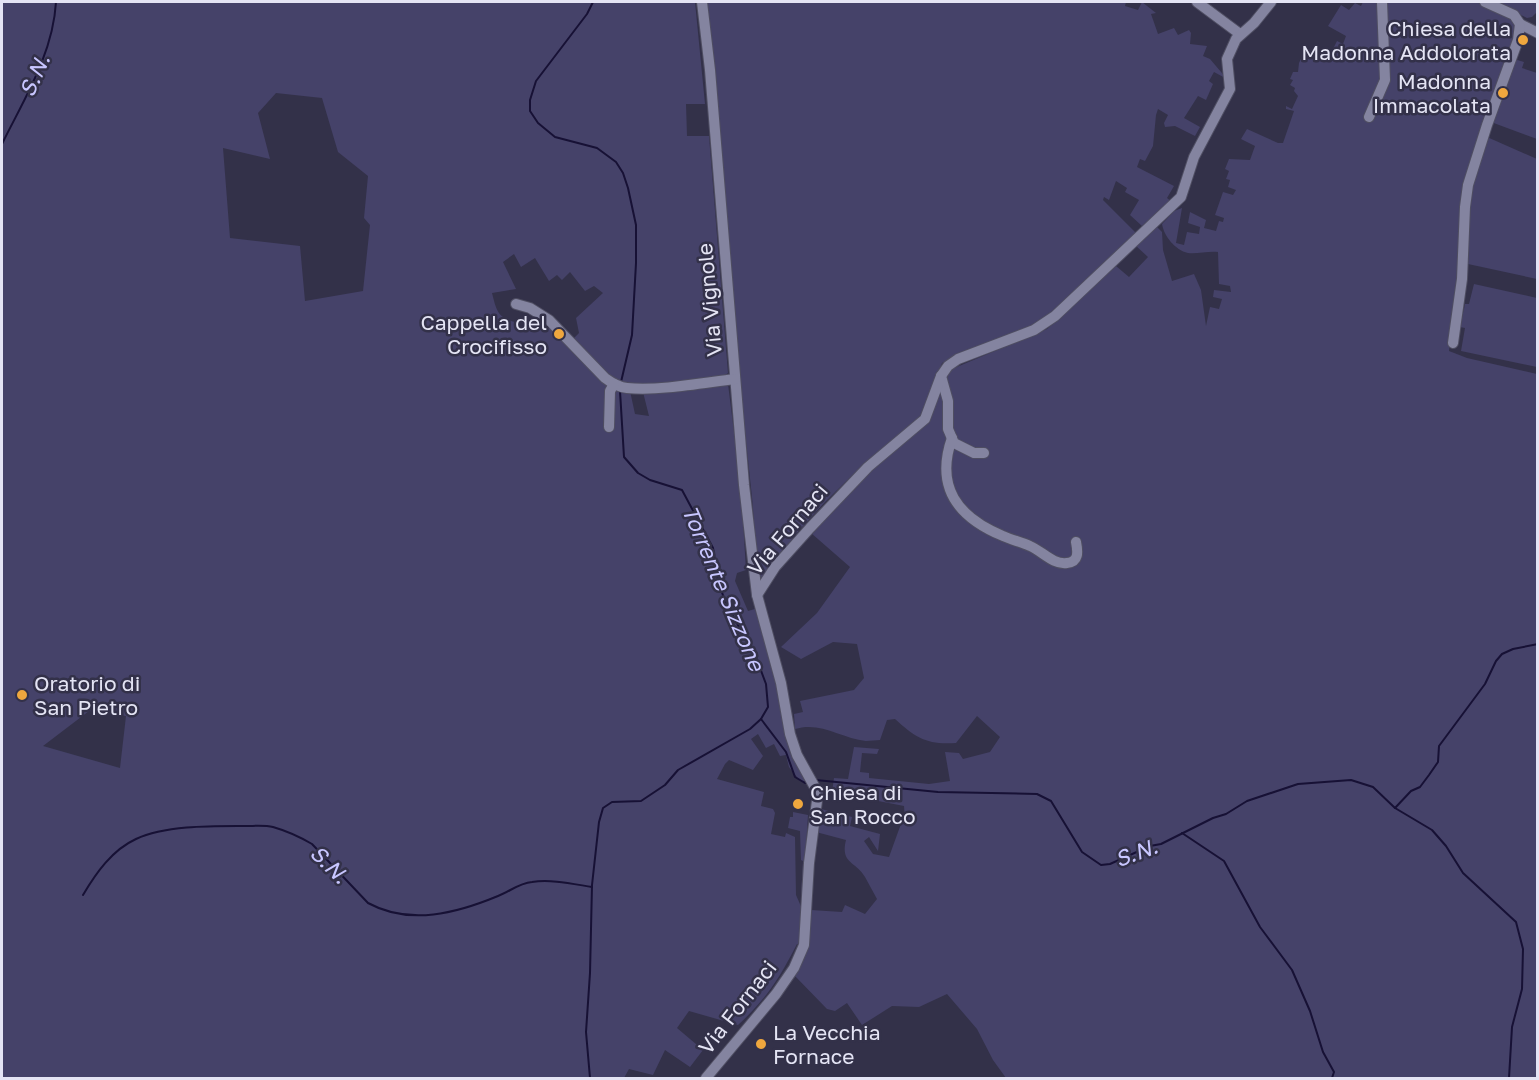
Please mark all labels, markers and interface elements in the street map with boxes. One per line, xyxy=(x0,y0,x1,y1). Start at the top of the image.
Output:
place label: Chiesa della Madonna Addolorata xyxy=(1301,15,1511,65)
marker: Chiesa della Madonna Addolorata xyxy=(1516,33,1530,47)
water label: S.N. xyxy=(13,50,55,100)
place label: Madonna Immacolata xyxy=(1373,68,1491,118)
marker: Madonna Immacolata xyxy=(1496,86,1510,100)
street label: Via Vignole xyxy=(691,242,727,358)
place label: Cappella del Crocifisso xyxy=(420,309,547,359)
marker: Cappella del Crocifisso xyxy=(552,327,566,341)
street label: Via Fornaci xyxy=(741,478,833,580)
water label: Torrente Sizzone xyxy=(677,501,772,677)
place label: Oratorio di San Pietro xyxy=(34,670,140,720)
marker: Oratorio di San Pietro xyxy=(15,688,29,702)
place label: Chiesa di San Rocco xyxy=(810,779,916,829)
marker: Chiesa di San Rocco xyxy=(791,797,805,811)
water label: S.N. xyxy=(1111,832,1161,872)
water label: S.N. xyxy=(305,839,355,889)
street label: Via Fornaci xyxy=(692,955,782,1059)
place label: La Vecchia Fornace xyxy=(773,1019,881,1069)
marker: La Vecchia Fornace xyxy=(754,1037,768,1051)

